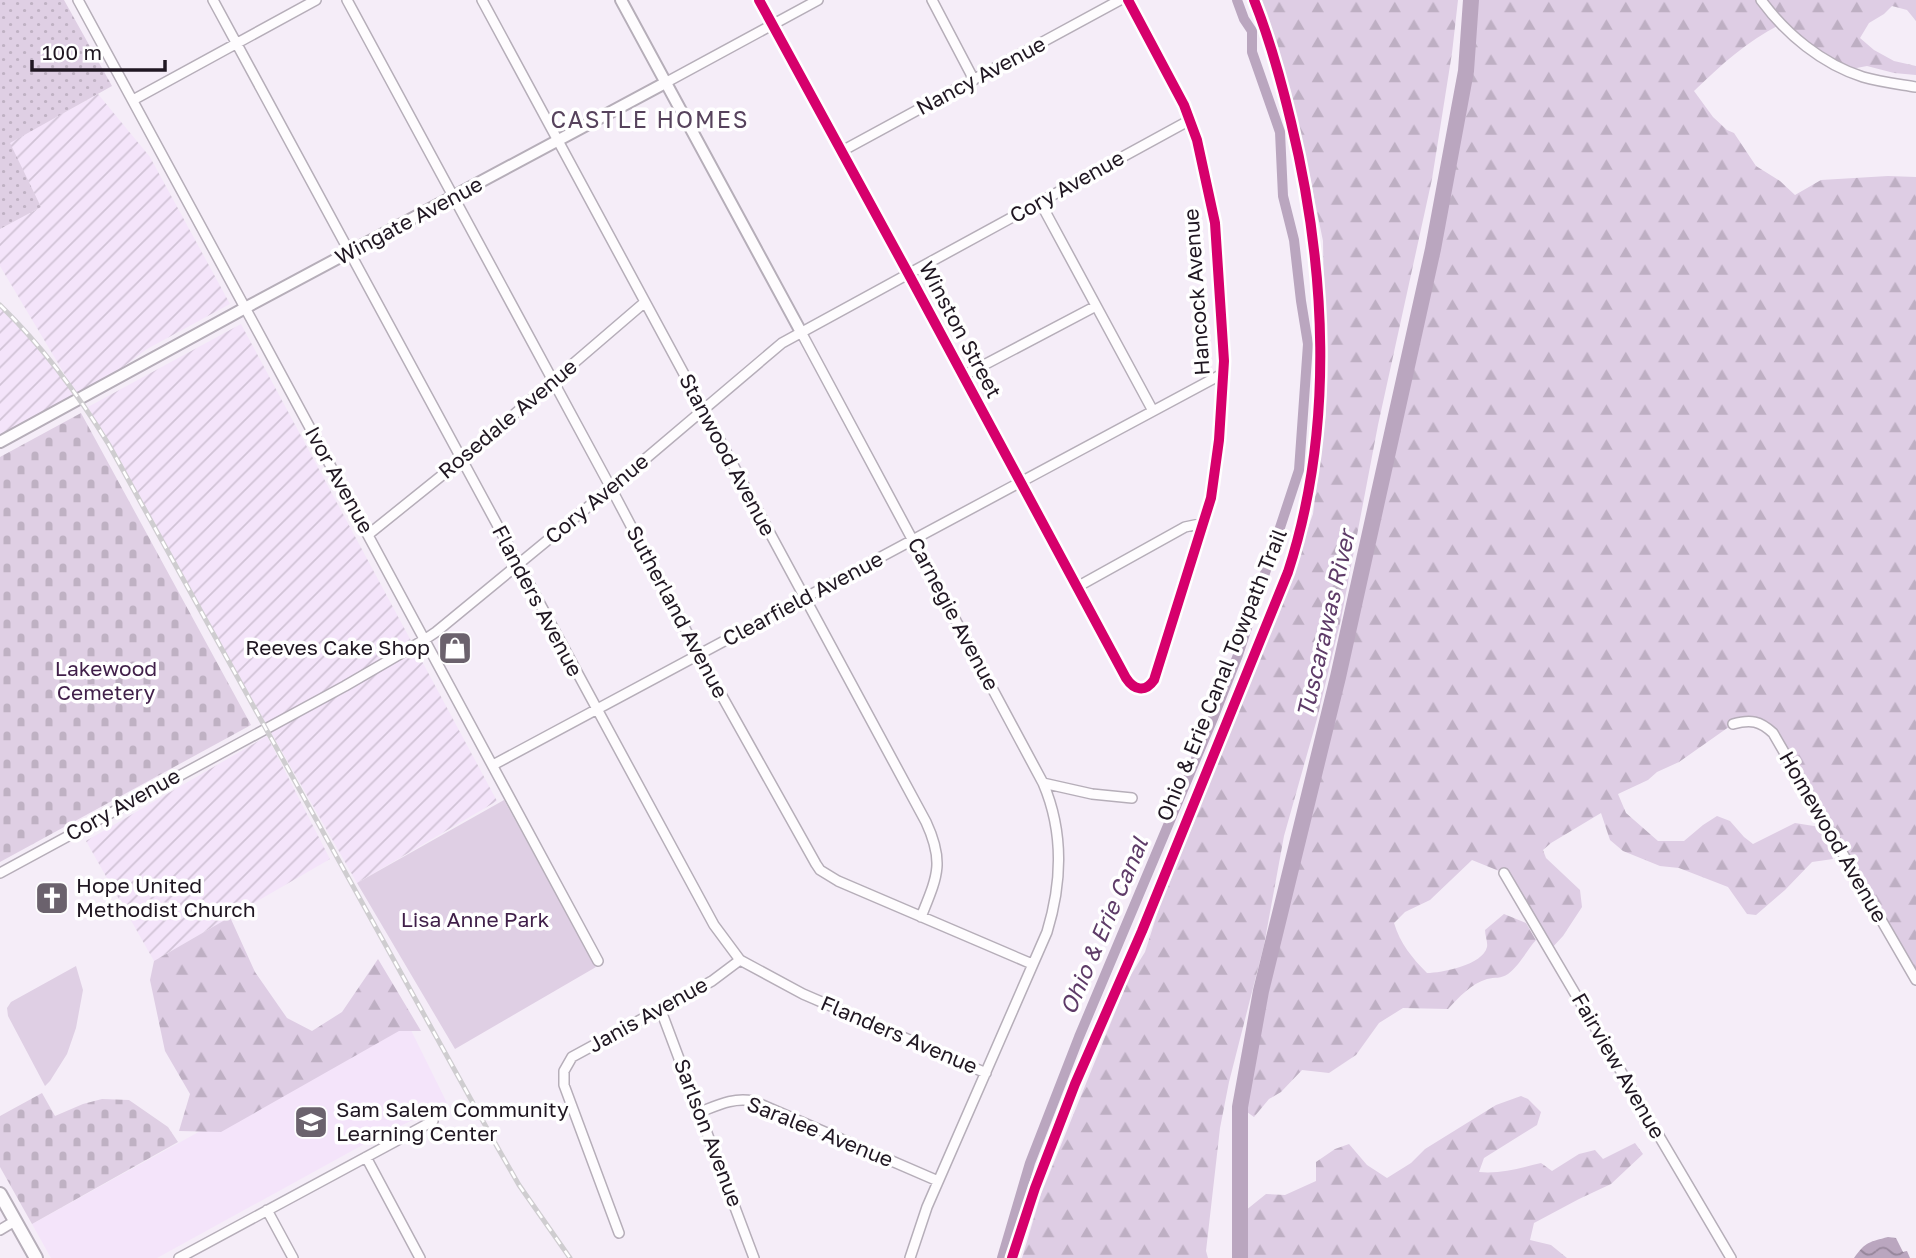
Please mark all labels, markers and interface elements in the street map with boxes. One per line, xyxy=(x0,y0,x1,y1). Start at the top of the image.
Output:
scale bar xyxy=(32,28,164,72)
street label: Nancy Avenue xyxy=(911,30,1050,120)
text: 100 m xyxy=(42,39,102,65)
district label: CASTLE HOMES xyxy=(550,105,750,133)
street label: Cory Avenue xyxy=(1005,144,1128,228)
street label: Wingate Avenue xyxy=(330,170,487,270)
street label: Hancock Avenue xyxy=(1177,208,1215,377)
street label: Winston Street xyxy=(914,257,1008,402)
street label: Rosedale Avenue xyxy=(433,353,582,484)
street label: Stanwood Avenue xyxy=(674,369,782,540)
street label: Ivor Avenue xyxy=(300,422,380,537)
street label: Cory Avenue xyxy=(539,448,653,549)
street label: Flanders Avenue xyxy=(487,520,589,681)
street label: Sutherland Avenue xyxy=(621,521,734,702)
street label: Ohio & Erie Canal Towpath Trail xyxy=(1150,525,1292,825)
water label: Tuscarawas River xyxy=(1290,525,1361,720)
street label: Carnegie Avenue xyxy=(903,533,1005,694)
street label: Clearfield Avenue xyxy=(718,545,887,651)
shop icon: Reeves Cake Shop xyxy=(436,629,474,667)
place label: Reeves Cake Shop xyxy=(245,634,430,660)
park label: Lakewood Cemetery xyxy=(55,655,157,705)
street label: Homewood Avenue xyxy=(1774,746,1893,927)
street label: Cory Avenue xyxy=(61,762,184,846)
water label: Ohio & Erie Canal xyxy=(1053,831,1154,1018)
place label: Hope United Methodist Church xyxy=(76,872,256,922)
church icon: Hope United Methodist Church xyxy=(33,879,71,917)
park label: Lisa Anne Park xyxy=(401,906,549,932)
street label: Janis Avenue xyxy=(583,971,712,1058)
street label: Fairview Avenue xyxy=(1567,988,1671,1143)
street label: Flanders Avenue xyxy=(817,989,982,1079)
street label: Sarlson Avenue xyxy=(669,1055,749,1210)
street label: Saralee Avenue xyxy=(743,1090,897,1172)
place label: Sam Salem Community Learning Center xyxy=(336,1096,569,1146)
school or university icon: Sam Salem Community Learning Center xyxy=(292,1103,330,1141)

